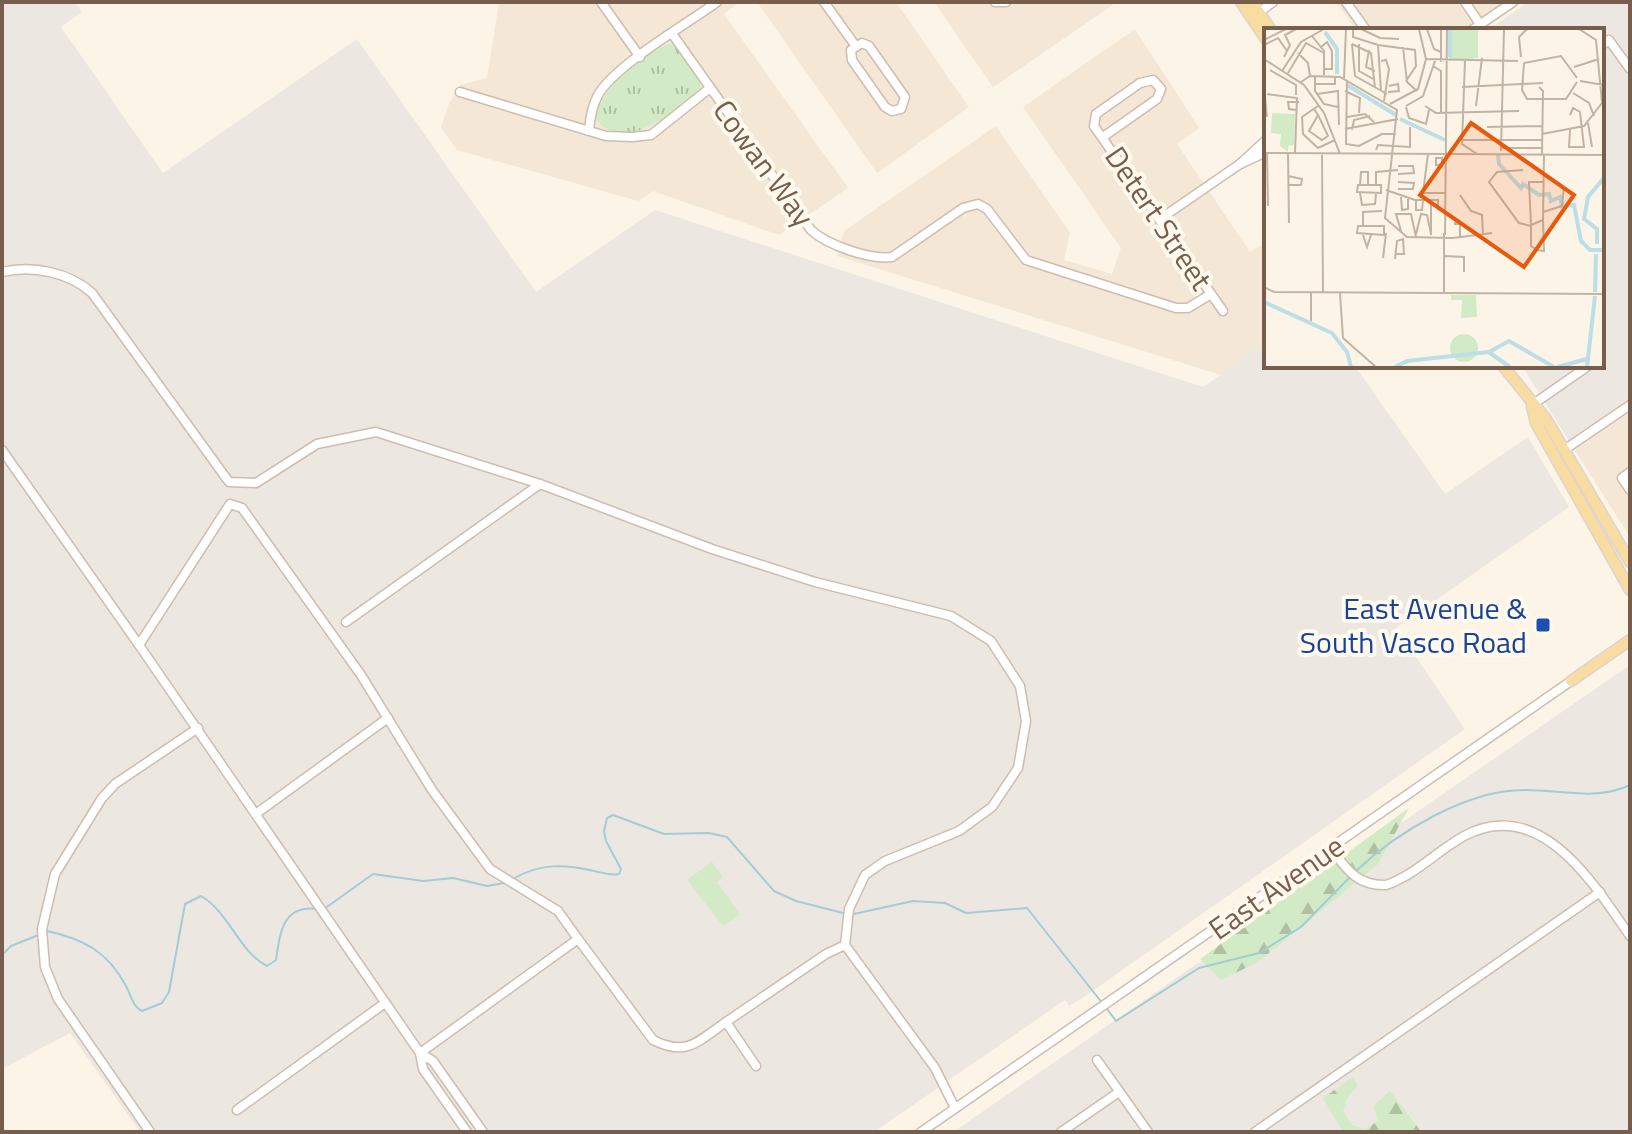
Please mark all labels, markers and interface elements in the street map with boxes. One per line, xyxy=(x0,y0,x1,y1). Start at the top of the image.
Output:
inset map xyxy=(1264,28,1604,368)
street label: Cowan Way xyxy=(702,90,826,236)
street label: Detert Street xyxy=(1094,137,1224,300)
place label: East Avenue & South Vasco Road xyxy=(1300,585,1527,665)
marker: East Avenue & South Vasco Road xyxy=(1534,616,1552,634)
street label: East Avenue xyxy=(1199,823,1353,951)

